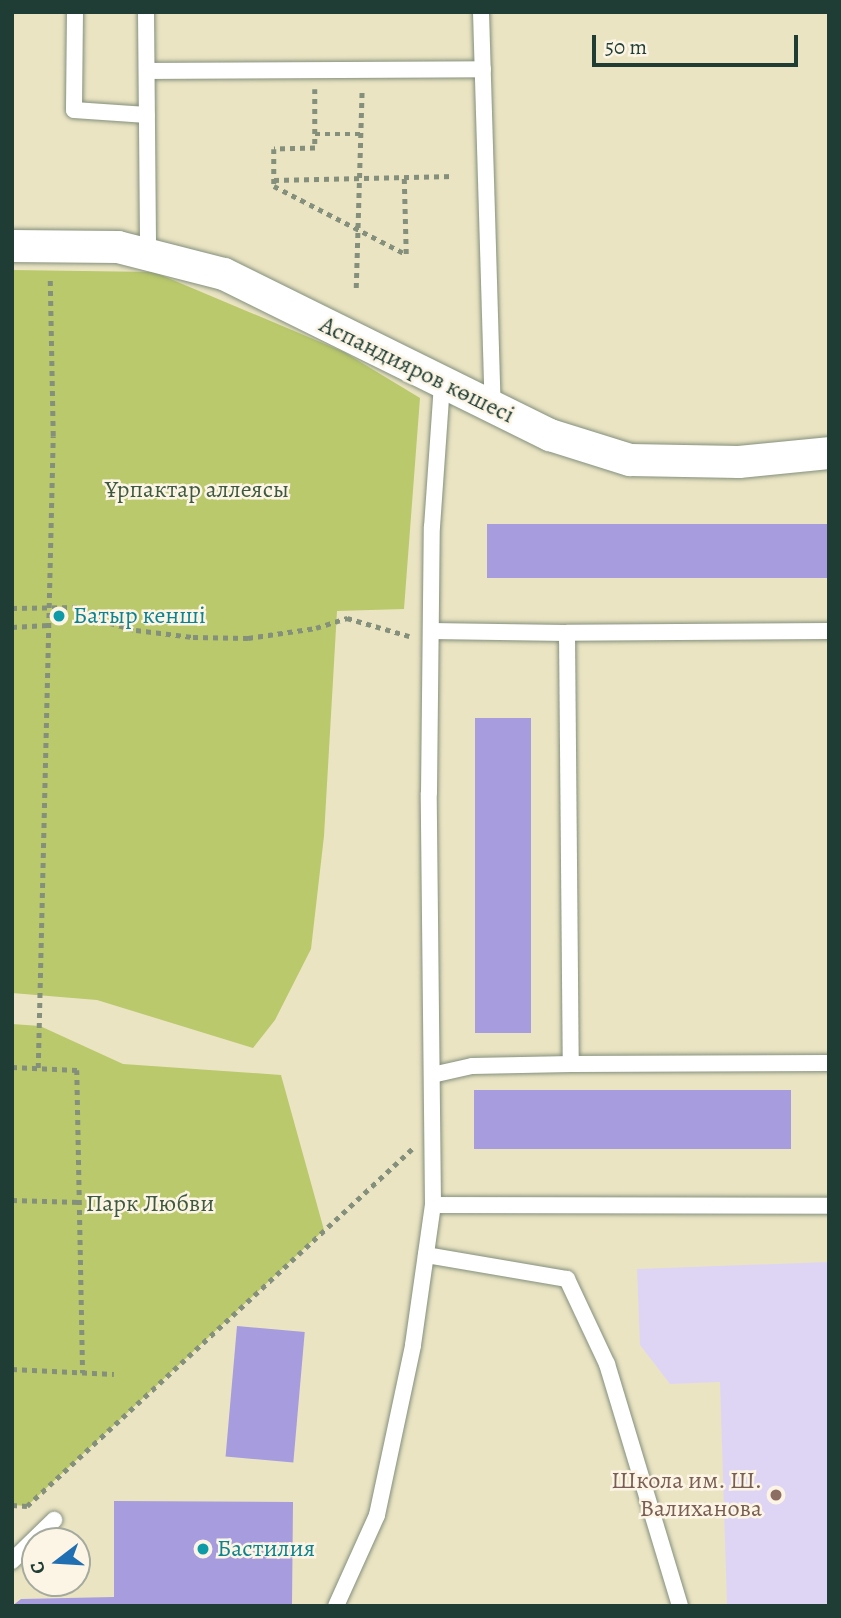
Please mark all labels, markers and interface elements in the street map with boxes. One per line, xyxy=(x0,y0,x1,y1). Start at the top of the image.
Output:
scale bar xyxy=(596,21,802,65)
text: 50 m xyxy=(605,33,647,61)
street label: Аспандияров көшесі xyxy=(315,310,519,430)
park label: Ұрпактар аллеясы xyxy=(105,476,289,504)
place label: Батыр кенші xyxy=(73,602,206,630)
marker: Батыр кенші xyxy=(51,608,67,624)
park label: Парк Любви xyxy=(86,1190,214,1218)
place label: Школа им. Ш. Валиханова xyxy=(610,1467,762,1523)
marker: Школа им. Ш. Валиханова xyxy=(768,1487,784,1503)
north arrow xyxy=(21,1527,91,1597)
place label: Бастилия xyxy=(217,1535,315,1563)
marker: Бастилия xyxy=(195,1541,211,1557)
text: С xyxy=(24,1558,52,1577)

